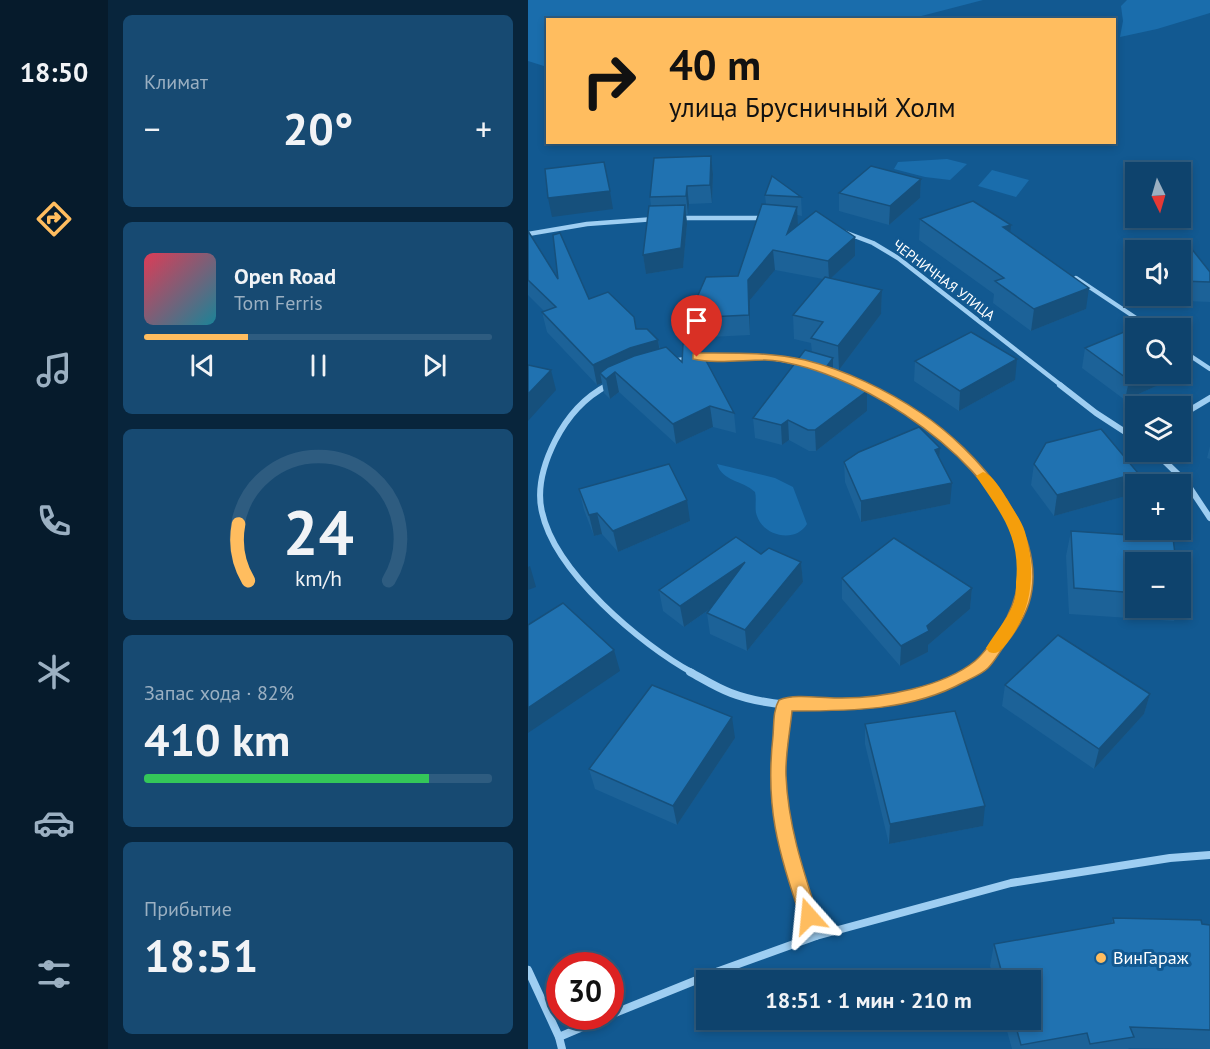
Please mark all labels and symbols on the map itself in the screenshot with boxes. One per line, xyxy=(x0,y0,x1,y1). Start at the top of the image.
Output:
north arrow xyxy=(1125,162,1191,228)
street label: ЧЕРНИЧНАЯ УЛИЦА xyxy=(889,236,999,325)
pin xyxy=(671,295,722,357)
position arrow xyxy=(777,884,841,948)
place label: ВинГараж xyxy=(1113,946,1189,969)
marker: ВинГараж xyxy=(1094,951,1108,965)
speed limit sign: 30 xyxy=(546,952,624,1030)

